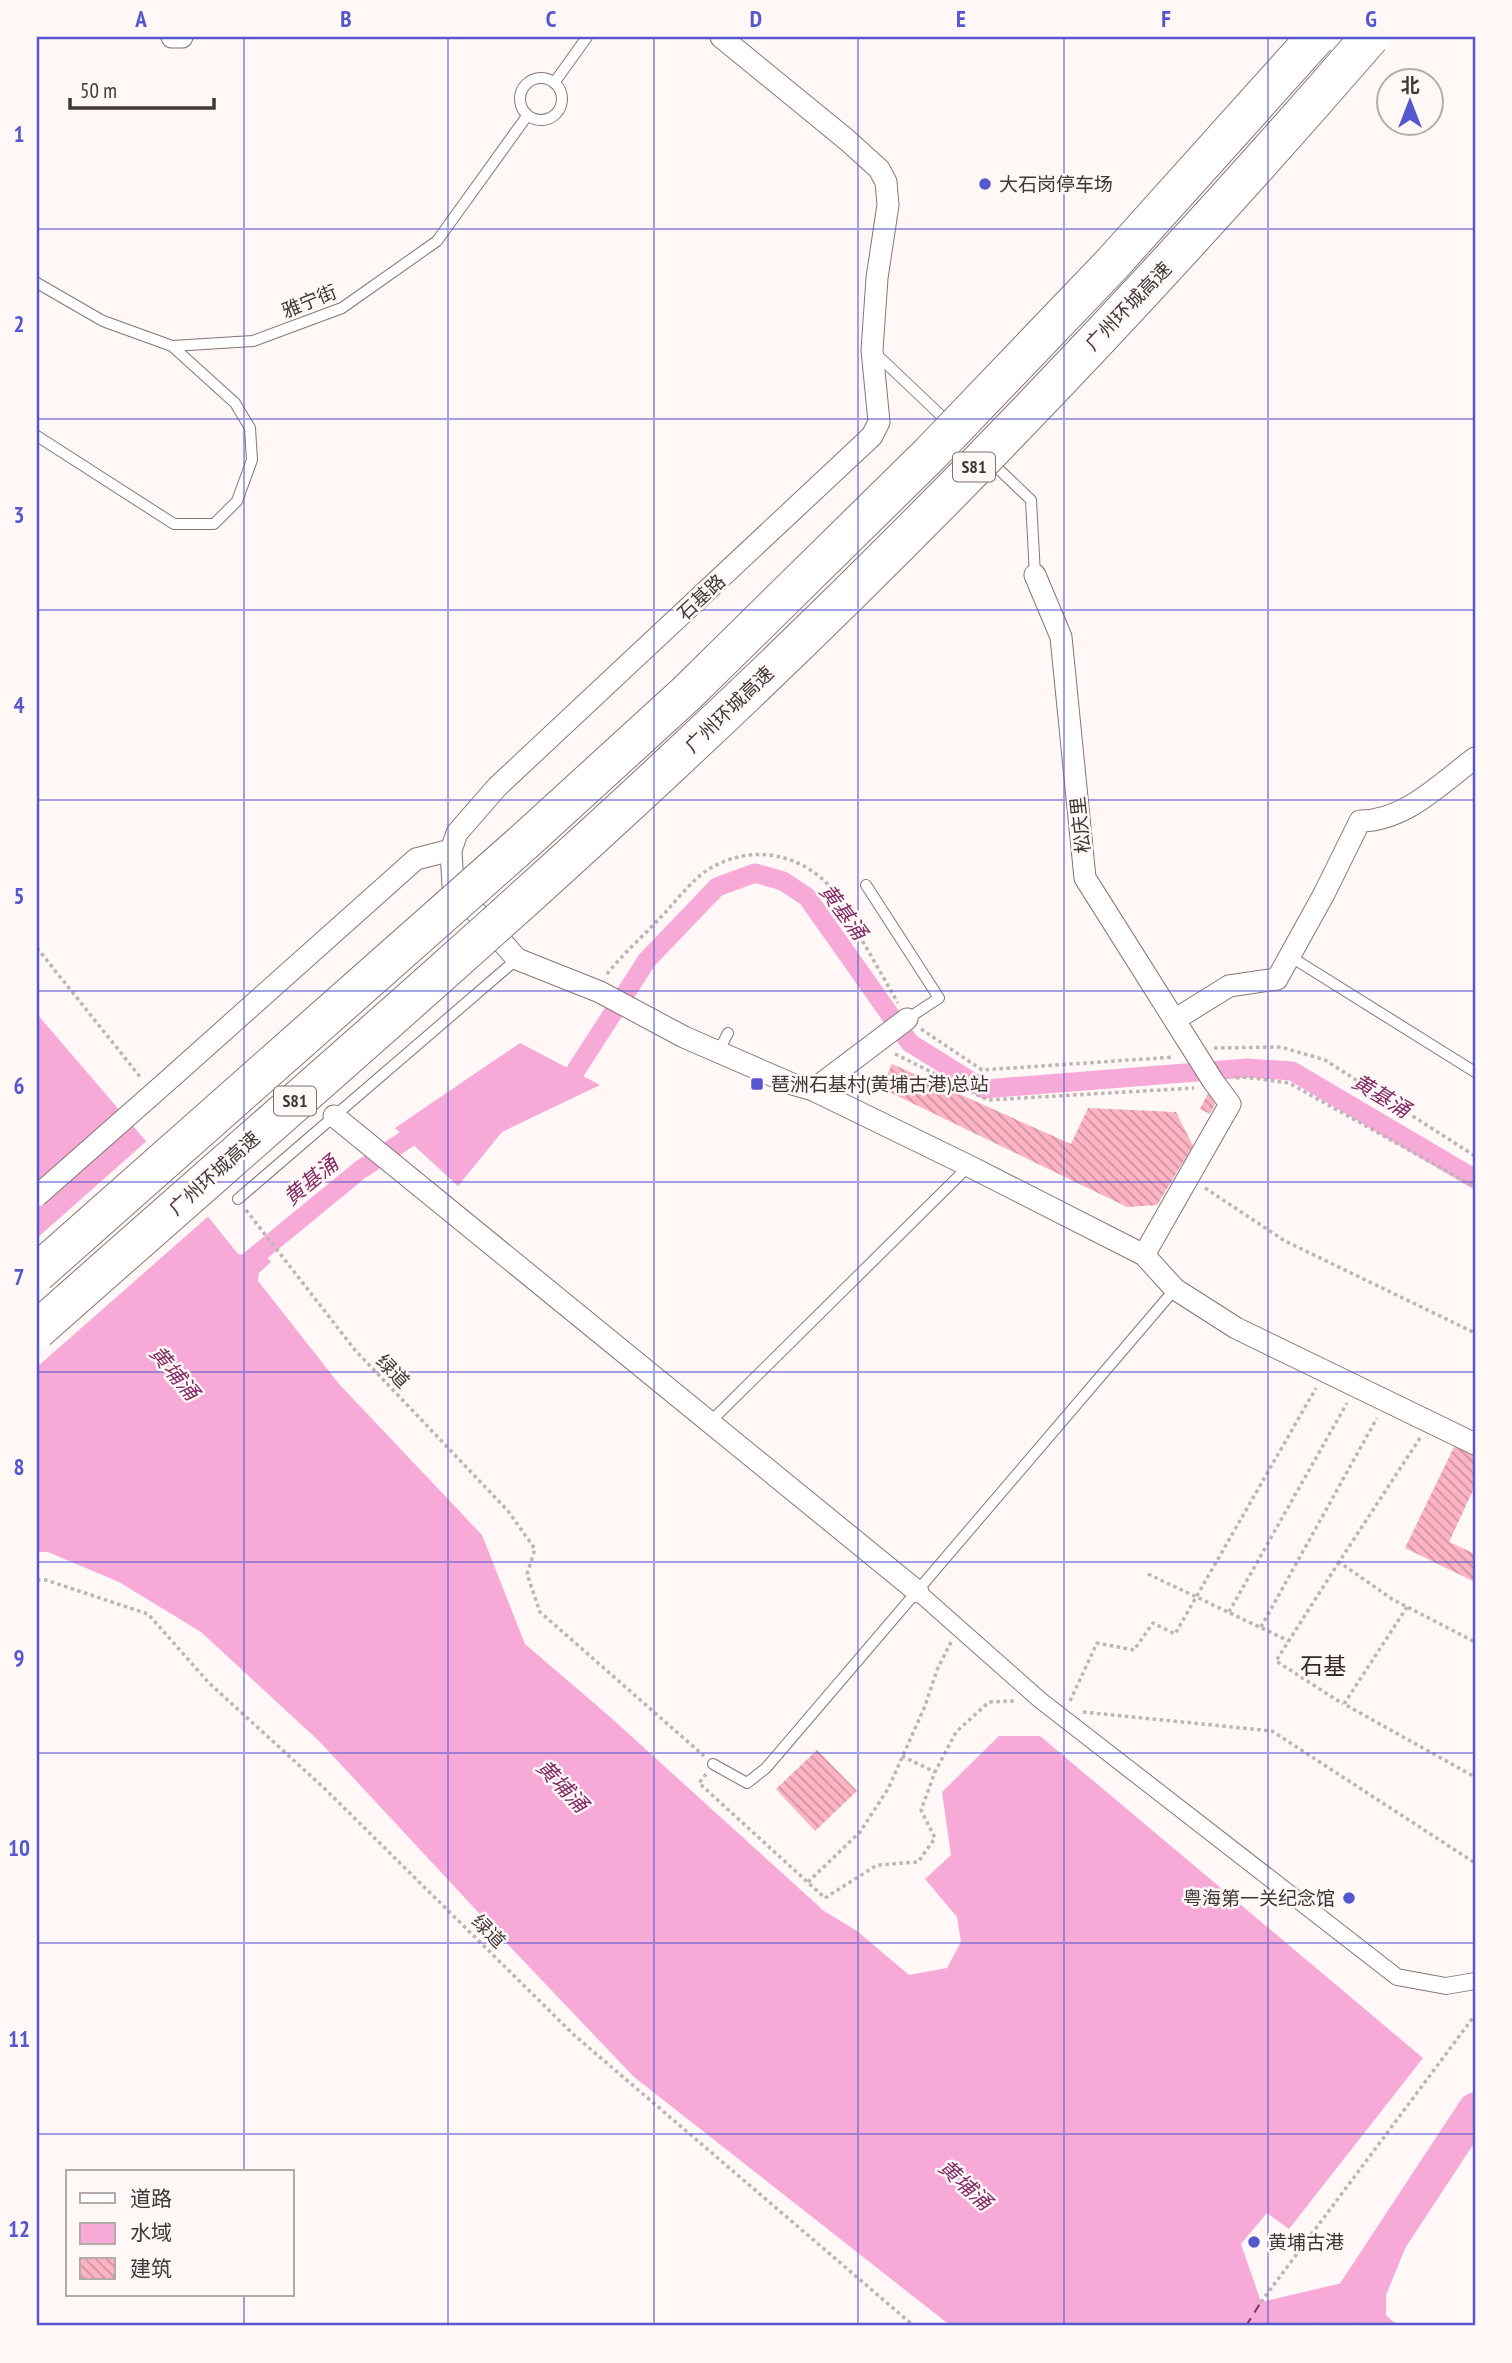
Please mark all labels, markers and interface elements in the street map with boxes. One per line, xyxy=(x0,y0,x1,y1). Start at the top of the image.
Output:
text: A xyxy=(134,4,147,33)
text: B xyxy=(340,4,352,33)
text: C xyxy=(546,4,557,33)
text: D xyxy=(750,4,762,33)
text: E xyxy=(956,4,966,33)
text: F xyxy=(1161,4,1171,33)
text: G xyxy=(1365,4,1377,33)
scale bar xyxy=(70,66,214,110)
north arrow xyxy=(1376,66,1446,136)
text: 北 xyxy=(1400,73,1420,97)
text: 50 m xyxy=(80,77,117,104)
text: 1 xyxy=(14,119,25,148)
place label: 大石岗停车场 xyxy=(999,172,1113,196)
marker: 大石岗停车场 xyxy=(977,176,993,192)
street label: 广州环城高速 xyxy=(1080,257,1176,355)
street label: 雅宁街 xyxy=(278,279,340,323)
text: 2 xyxy=(14,309,25,338)
road number: S81 xyxy=(953,452,995,481)
text: 3 xyxy=(14,500,25,529)
street label: 石基路 xyxy=(672,569,730,625)
street label: 广州环城高速 xyxy=(680,661,778,757)
text: 4 xyxy=(14,690,25,719)
street label: 松庆里 xyxy=(1065,795,1095,855)
water label: 黄基涌 xyxy=(814,878,874,947)
text: 5 xyxy=(14,881,25,910)
water label: 黄基涌 xyxy=(1347,1068,1417,1124)
text: 6 xyxy=(14,1071,25,1100)
place label: 琶洲石基村(黄埔古港)总站 xyxy=(771,1072,989,1096)
marker: 琶洲石基村(黄埔古港)总站 xyxy=(749,1076,765,1092)
road number: S81 xyxy=(274,1086,316,1116)
street label: 广州环城高速 xyxy=(164,1126,264,1220)
water label: 黄基涌 xyxy=(278,1149,345,1211)
text: 7 xyxy=(14,1262,25,1291)
water label: 黄埔涌 xyxy=(144,1340,206,1407)
street label: 绿道 xyxy=(371,1349,415,1393)
text: 8 xyxy=(14,1452,25,1481)
text: 9 xyxy=(14,1643,25,1672)
district label: 石基 xyxy=(1300,1651,1346,1680)
water label: 黄埔涌 xyxy=(531,1754,595,1819)
text: 10 xyxy=(8,1833,30,1862)
place label: 粤海第一关纪念馆 xyxy=(1183,1886,1335,1910)
marker: 粤海第一关纪念馆 xyxy=(1341,1890,1357,1906)
street label: 绿道 xyxy=(467,1909,511,1953)
text: 11 xyxy=(8,2024,30,2053)
water label: 黄埔涌 xyxy=(933,2154,999,2217)
legend xyxy=(66,2170,294,2296)
text: 道路 xyxy=(130,2185,172,2212)
text: 12 xyxy=(8,2214,30,2243)
text: 水域 xyxy=(130,2219,172,2246)
place label: 黄埔古港 xyxy=(1268,2230,1344,2254)
marker: 黄埔古港 xyxy=(1246,2234,1262,2250)
text: 建筑 xyxy=(130,2255,172,2282)

